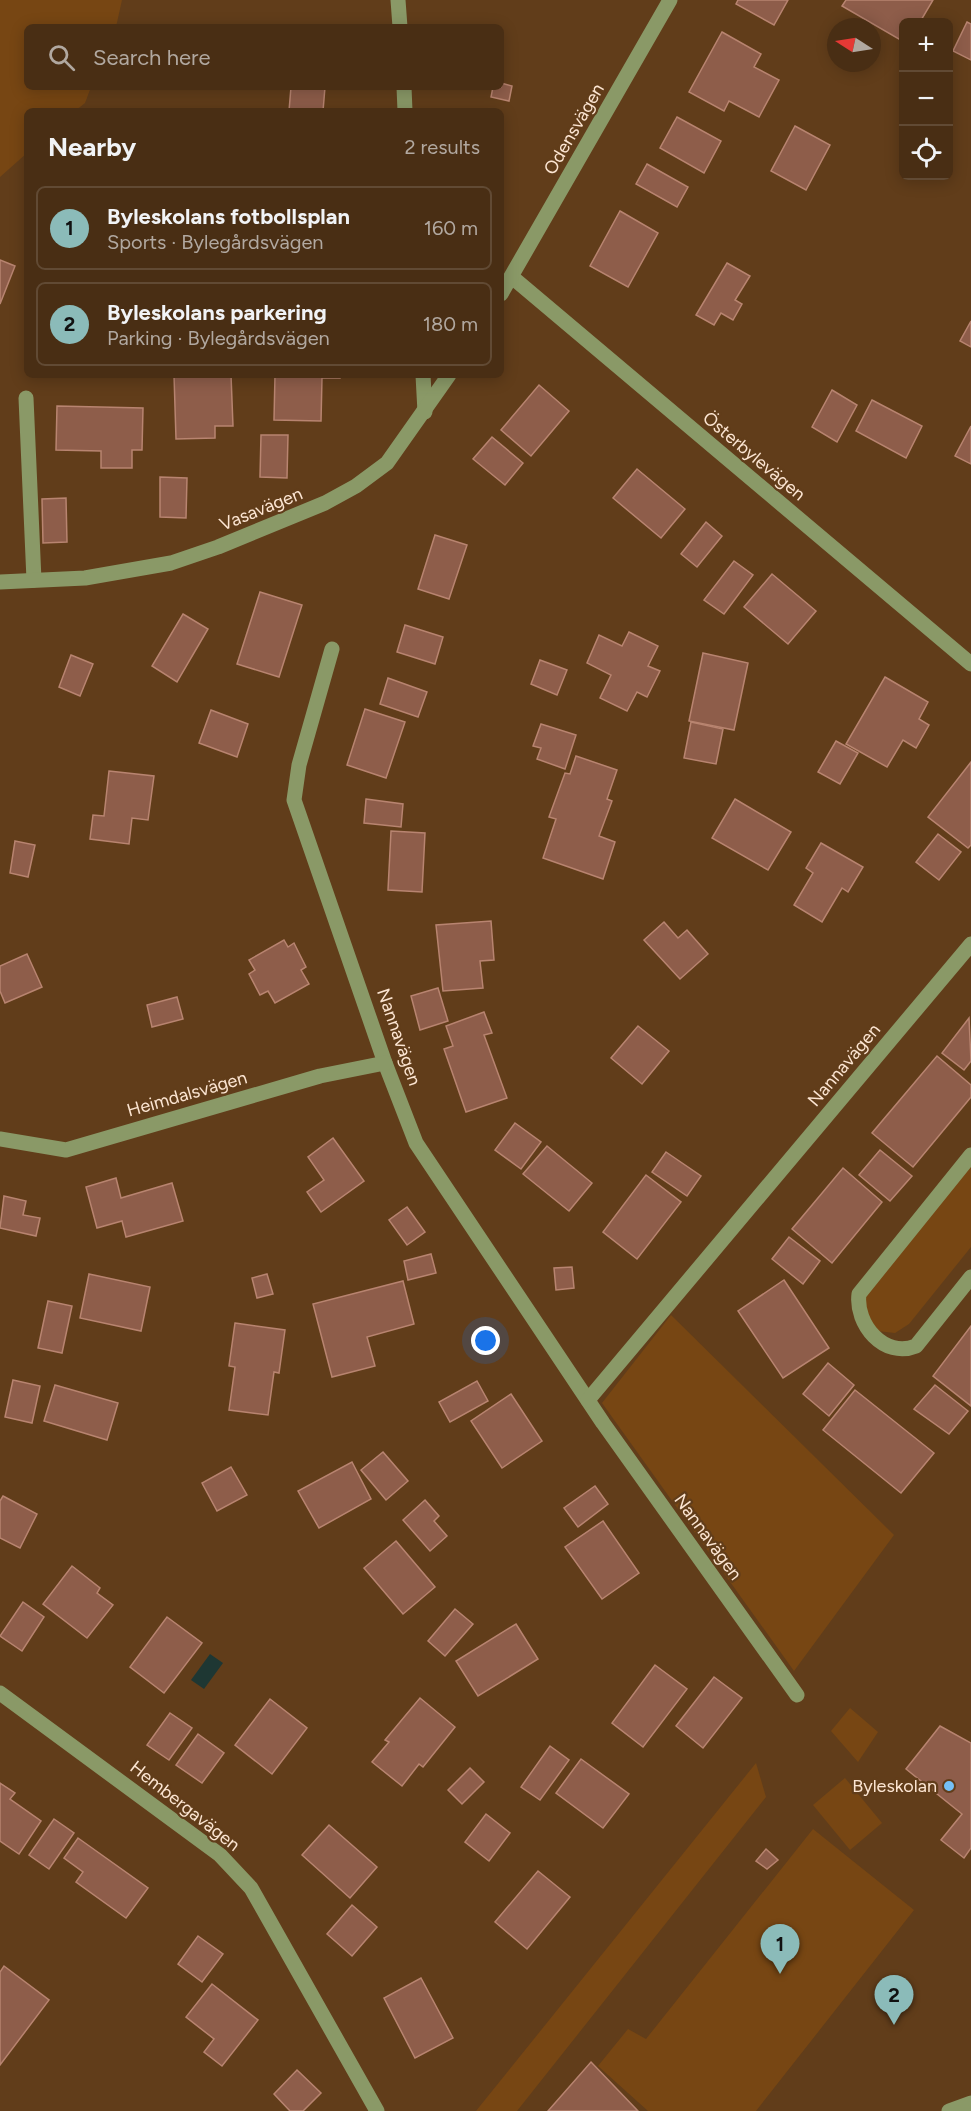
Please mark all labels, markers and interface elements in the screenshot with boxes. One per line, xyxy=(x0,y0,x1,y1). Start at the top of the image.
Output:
north arrow xyxy=(827,18,881,72)
map controls xyxy=(899,18,953,180)
button: + xyxy=(899,18,953,72)
search box xyxy=(24,24,504,90)
icon: search xyxy=(45,41,78,74)
text: Search here xyxy=(93,44,211,71)
button: − xyxy=(899,72,953,126)
street label: Odensvägen xyxy=(539,79,609,179)
button: locate xyxy=(899,126,953,180)
text: Nearby xyxy=(48,131,136,163)
text: 2 results xyxy=(404,135,480,159)
text: Byleskolans fotbollsplan xyxy=(107,203,350,230)
text: 1 xyxy=(65,216,74,240)
text: 160 m xyxy=(424,216,478,240)
text: Sports · Bylegårdsvägen xyxy=(107,230,323,254)
text: Byleskolans parkering xyxy=(107,299,327,326)
text: 2 xyxy=(64,312,75,336)
text: 180 m xyxy=(423,312,478,336)
text: Parking · Bylegårdsvägen xyxy=(107,326,330,350)
street label: Österbylevägen xyxy=(698,407,810,505)
street label: Vasavägen xyxy=(216,482,306,536)
street label: Nannavägen xyxy=(372,986,426,1088)
street label: Nannavägen xyxy=(803,1019,885,1111)
street label: Heimdalsvägen xyxy=(124,1066,250,1122)
your location xyxy=(471,1326,500,1355)
street label: Nannavägen xyxy=(669,1490,747,1584)
street label: Hembergavägen xyxy=(126,1756,244,1856)
place label: Byleskolan xyxy=(852,1775,937,1797)
marker: Byleskolan xyxy=(942,1779,956,1793)
pin: 1 xyxy=(760,1924,800,1974)
pin: 2 xyxy=(874,1976,914,2025)

